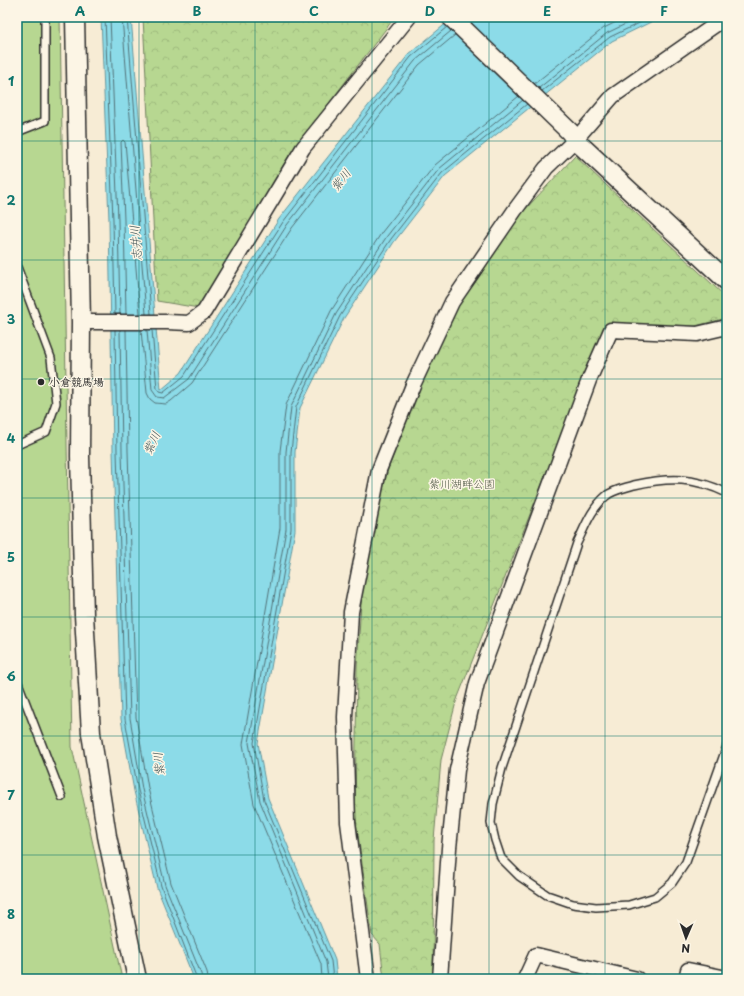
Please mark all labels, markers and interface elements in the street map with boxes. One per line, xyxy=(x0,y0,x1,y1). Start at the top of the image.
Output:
text: A xyxy=(75,1,85,20)
text: B xyxy=(193,1,202,20)
text: C xyxy=(309,1,319,20)
text: D xyxy=(425,1,435,20)
text: E xyxy=(543,1,551,20)
text: F xyxy=(660,1,668,20)
text: 1 xyxy=(8,71,14,90)
water label: 紫川 xyxy=(326,164,355,194)
text: 2 xyxy=(6,190,16,209)
water label: 志井川 xyxy=(124,224,146,262)
text: 3 xyxy=(7,309,16,328)
place label: 小倉競馬場 xyxy=(49,373,104,390)
marker: 小倉競馬場 xyxy=(36,377,46,387)
text: 4 xyxy=(7,428,16,447)
water label: 紫川 xyxy=(138,428,164,457)
park label: 紫川湖畔公園 xyxy=(429,475,495,492)
text: 5 xyxy=(7,547,15,566)
text: 6 xyxy=(6,666,16,685)
water label: 紫川 xyxy=(148,751,168,777)
text: 7 xyxy=(7,785,15,804)
text: 8 xyxy=(7,904,15,923)
north arrow xyxy=(666,918,706,958)
text: N xyxy=(681,940,690,957)

